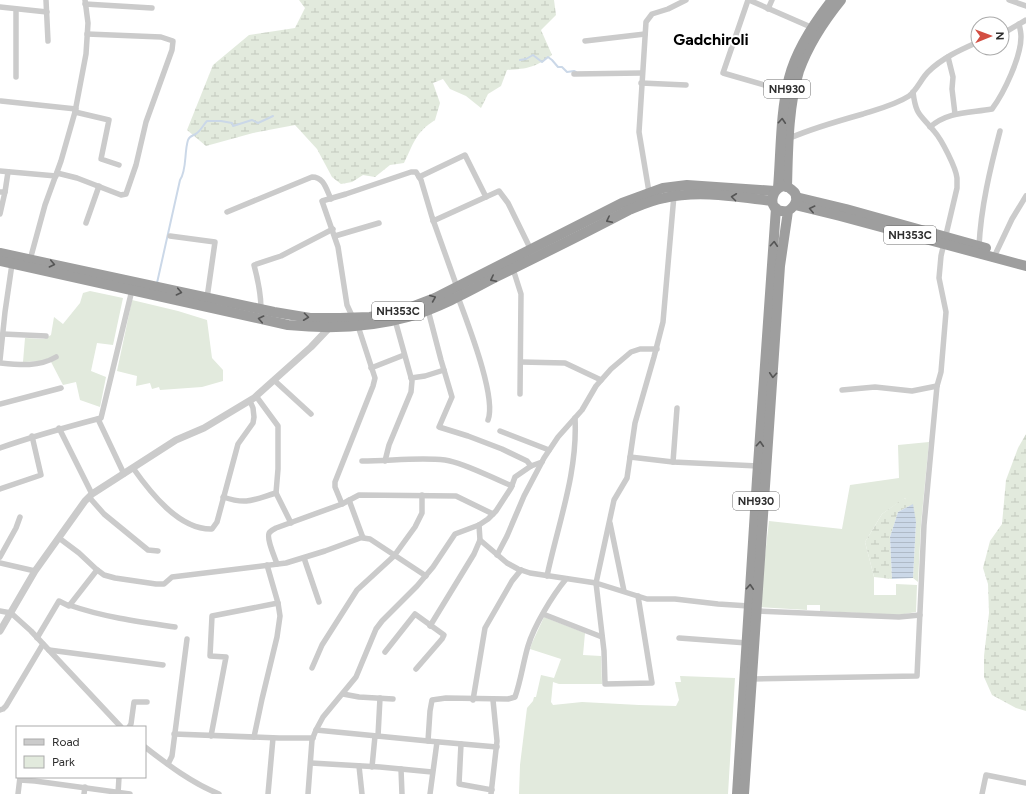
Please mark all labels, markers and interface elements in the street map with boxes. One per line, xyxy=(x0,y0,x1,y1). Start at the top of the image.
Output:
north arrow xyxy=(970,16,1010,56)
district label: Gadchiroli xyxy=(673,30,749,49)
text: N xyxy=(993,31,1006,40)
road number: NH930 xyxy=(764,80,810,98)
one-way arrow xyxy=(778,118,787,124)
one-way arrow xyxy=(731,192,737,201)
one-way arrow xyxy=(809,206,816,214)
one-way arrow xyxy=(605,216,613,223)
road number: NH353C xyxy=(884,226,936,244)
one-way arrow xyxy=(769,241,778,247)
one-way arrow xyxy=(49,260,55,268)
one-way arrow xyxy=(489,274,497,282)
one-way arrow xyxy=(176,287,182,295)
one-way arrow xyxy=(429,295,437,303)
road number: NH353C xyxy=(372,302,424,320)
one-way arrow xyxy=(303,312,309,321)
one-way arrow xyxy=(257,315,264,323)
one-way arrow xyxy=(768,372,777,378)
one-way arrow xyxy=(755,441,764,447)
road number: NH930 xyxy=(733,492,779,510)
one-way arrow xyxy=(746,584,755,590)
legend xyxy=(16,726,146,778)
text: Road xyxy=(52,735,80,749)
text: Park xyxy=(52,755,75,769)

